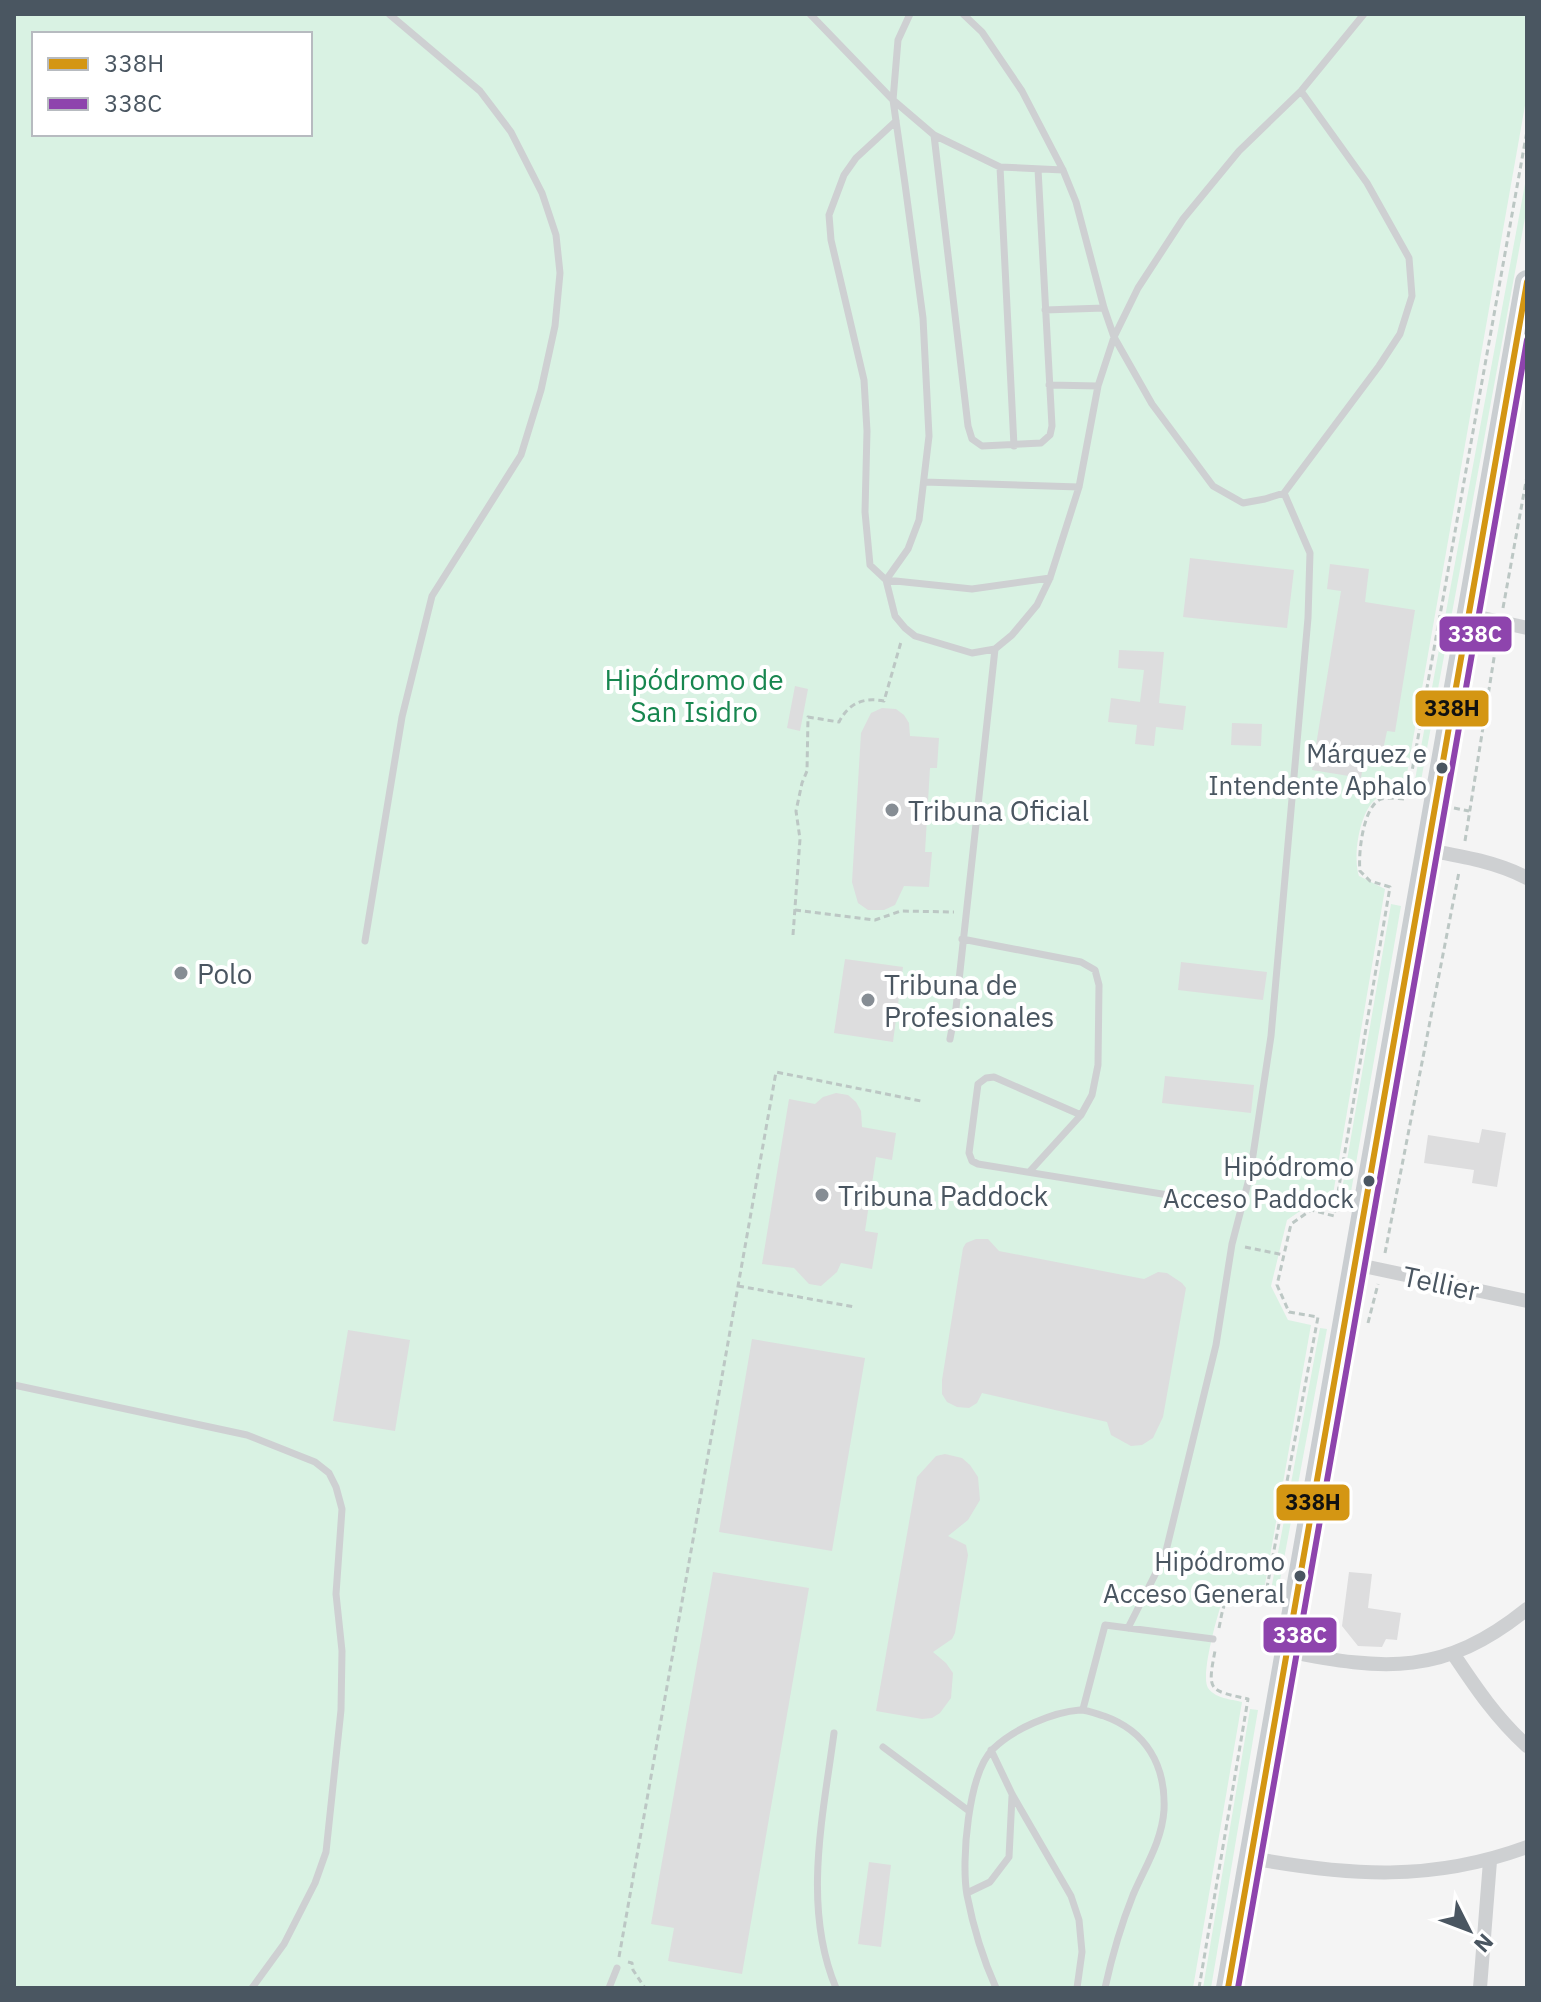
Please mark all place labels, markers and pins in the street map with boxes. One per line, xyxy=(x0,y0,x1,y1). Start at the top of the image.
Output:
place label: Márquez e Intendente Aphalo xyxy=(1208,736,1427,802)
marker: Márquez e Intendente Aphalo xyxy=(1434,760,1450,776)
place label: Tribuna Oficial xyxy=(908,792,1089,829)
marker: Tribuna Oficial xyxy=(883,801,901,819)
place label: Polo xyxy=(197,955,252,992)
marker: Polo xyxy=(172,964,190,982)
place label: Tribuna de Profesionales xyxy=(884,966,1054,1035)
marker: Tribuna de Profesionales xyxy=(859,991,877,1009)
place label: Hipódromo Acceso Paddock xyxy=(1163,1149,1354,1215)
marker: Hipódromo Acceso Paddock xyxy=(1361,1173,1377,1189)
place label: Tribuna Paddock xyxy=(838,1177,1049,1214)
marker: Tribuna Paddock xyxy=(813,1186,831,1204)
place label: Hipódromo Acceso General xyxy=(1103,1544,1285,1610)
marker: Hipódromo Acceso General xyxy=(1292,1568,1308,1584)

